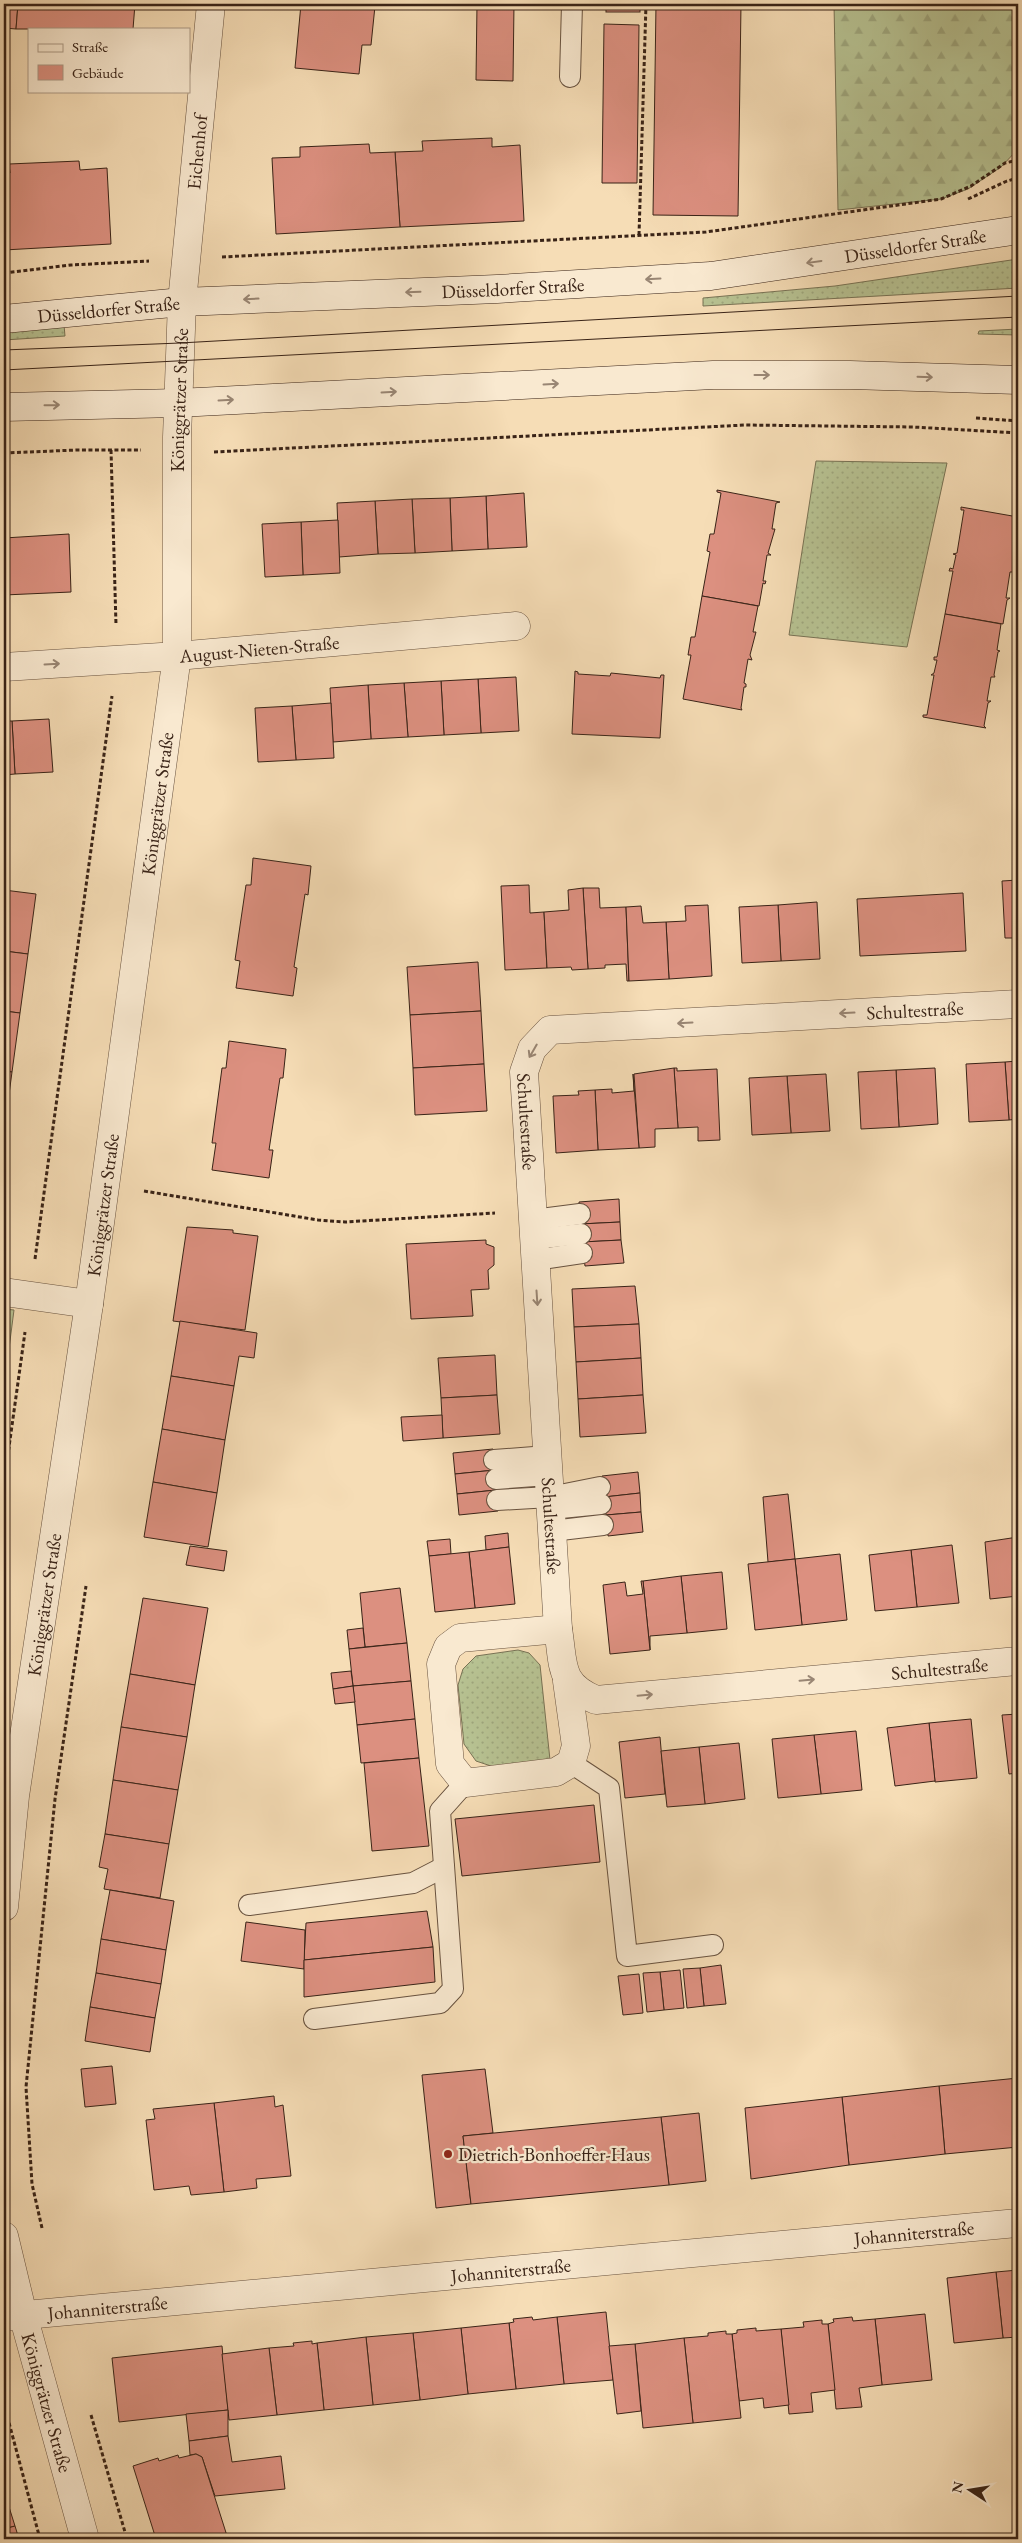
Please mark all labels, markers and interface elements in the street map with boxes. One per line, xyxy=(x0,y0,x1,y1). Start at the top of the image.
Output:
legend xyxy=(28,28,190,92)
text: Straße xyxy=(72,37,108,56)
text: Gebäude xyxy=(72,63,124,82)
street label: Eichenhof xyxy=(181,111,213,191)
street label: Düsseldorfer Straße xyxy=(843,223,988,269)
one-way arrow xyxy=(807,257,823,267)
street label: Düsseldorfer Straße xyxy=(441,272,585,304)
one-way arrow xyxy=(645,275,661,284)
one-way arrow xyxy=(405,287,422,297)
street label: Düsseldorfer Straße xyxy=(36,290,181,329)
one-way arrow xyxy=(243,294,259,303)
street label: Königgrätzer Straße xyxy=(165,328,194,472)
one-way arrow xyxy=(754,370,770,380)
one-way arrow xyxy=(916,373,932,382)
one-way arrow xyxy=(543,379,559,388)
one-way arrow xyxy=(381,388,397,397)
one-way arrow xyxy=(218,396,234,405)
one-way arrow xyxy=(44,400,60,410)
street label: August-Nieten-Straße xyxy=(177,630,340,669)
one-way arrow xyxy=(44,659,60,668)
street label: Königgrätzer Straße xyxy=(135,731,180,877)
street label: Schultestraße xyxy=(866,995,964,1026)
one-way arrow xyxy=(840,1009,856,1018)
one-way arrow xyxy=(677,1018,693,1027)
one-way arrow xyxy=(528,1044,538,1059)
street label: Schultestraße xyxy=(511,1072,542,1171)
street label: Königgrätzer Straße xyxy=(81,1132,125,1278)
one-way arrow xyxy=(533,1290,542,1306)
street label: Schultestraße xyxy=(536,1477,567,1575)
street label: Königgrätzer Straße xyxy=(21,1532,67,1678)
street label: Schultestraße xyxy=(890,1652,989,1686)
one-way arrow xyxy=(798,1675,814,1685)
one-way arrow xyxy=(636,1690,652,1700)
place label: Dietrich-Bonhoeffer-Haus xyxy=(458,2142,650,2167)
marker: Dietrich-Bonhoeffer-Haus xyxy=(442,2148,454,2160)
street label: Johanniterstraße xyxy=(851,2215,975,2251)
street label: Johanniterstraße xyxy=(448,2253,572,2289)
street label: Johanniterstraße xyxy=(44,2290,169,2326)
street label: Königgrätzer Straße xyxy=(15,2330,78,2475)
north arrow xyxy=(944,2466,994,2516)
text: N xyxy=(947,2479,967,2495)

